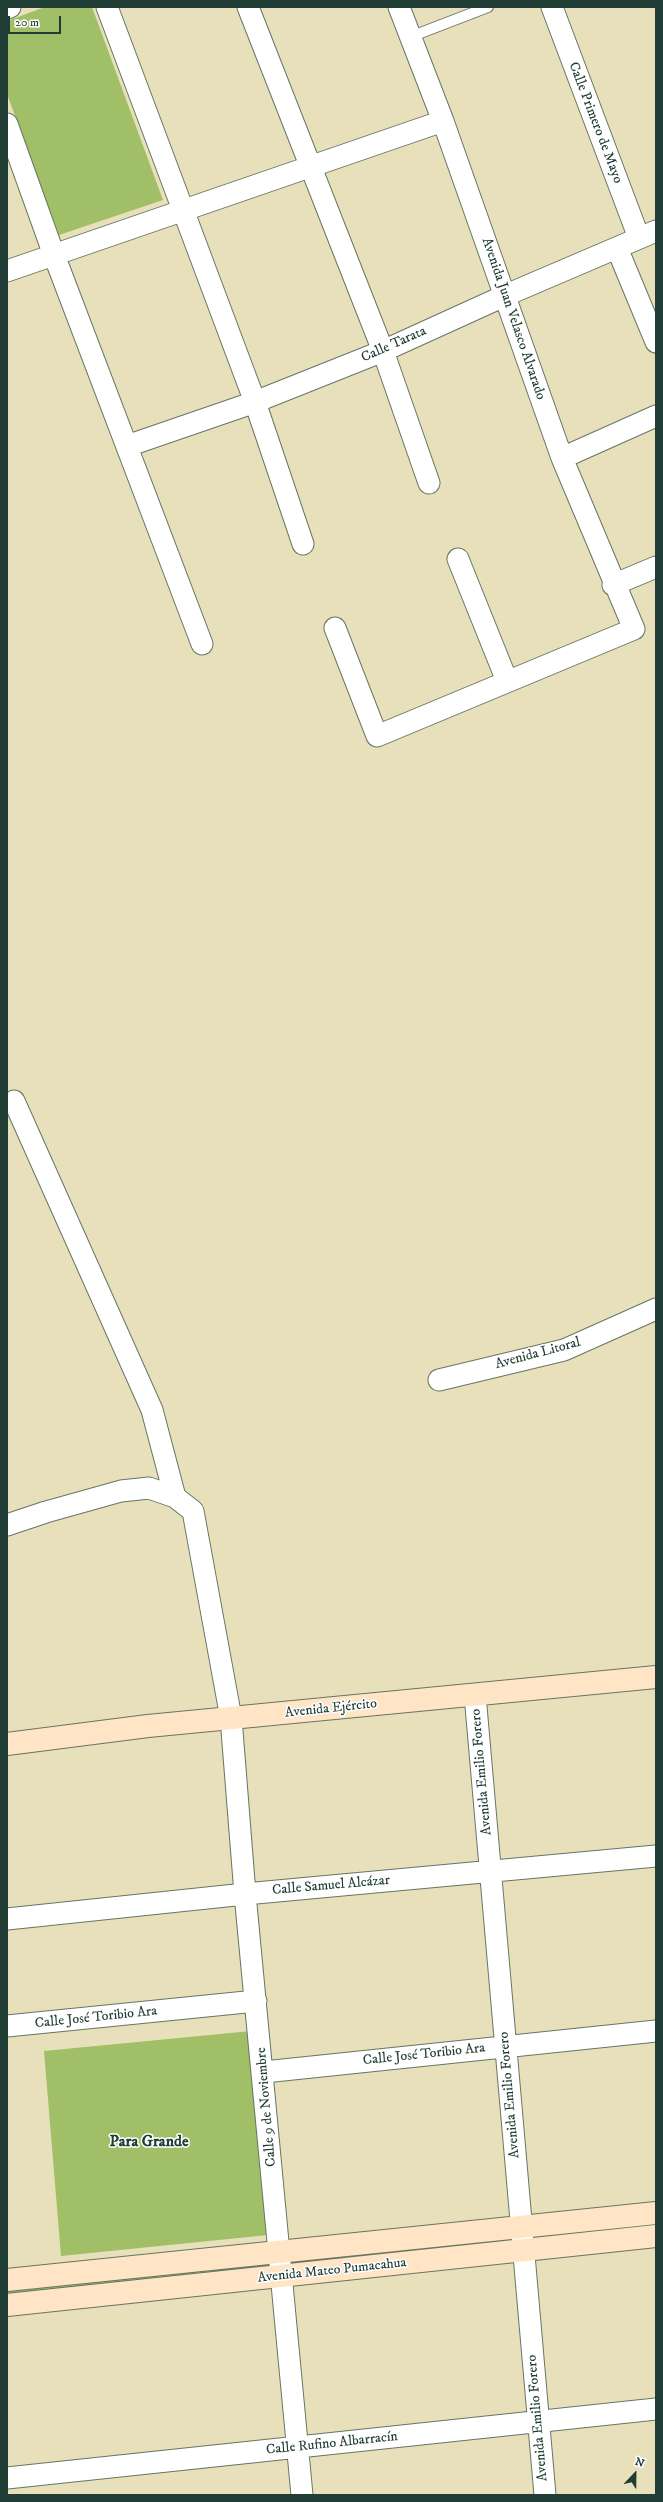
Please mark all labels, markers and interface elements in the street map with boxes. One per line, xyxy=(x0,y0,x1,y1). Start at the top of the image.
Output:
scale bar xyxy=(10,8,63,34)
text: 20 m xyxy=(15,15,39,30)
street label: Calle Primero de Mayo xyxy=(564,60,626,186)
street label: Avenida Juan Velasco Alvarado xyxy=(477,236,549,402)
street label: Calle Tarata xyxy=(359,323,429,367)
street label: Avenida Litoral xyxy=(493,1335,583,1373)
street label: Avenida Ejército xyxy=(284,1696,378,1722)
street label: Avenida Emilio Forero xyxy=(468,1708,496,1836)
street label: Calle Samuel Alcázar xyxy=(271,1872,391,1900)
street label: Calle José Toribio Ara xyxy=(34,2003,158,2033)
street label: Avenida Emilio Forero xyxy=(496,2031,524,2159)
street label: Calle José Toribio Ara xyxy=(362,2040,486,2070)
street label: Calle 9 de Noviembre xyxy=(253,2047,281,2167)
district label: Para Grande xyxy=(109,2133,189,2153)
street label: Avenida Mateo Pumacahua xyxy=(257,2255,407,2287)
street label: Avenida Emilio Forero xyxy=(524,2354,552,2482)
street label: Calle Rufino Albarracín xyxy=(265,2429,399,2459)
north arrow xyxy=(615,2454,655,2494)
text: N xyxy=(633,2455,646,2471)

